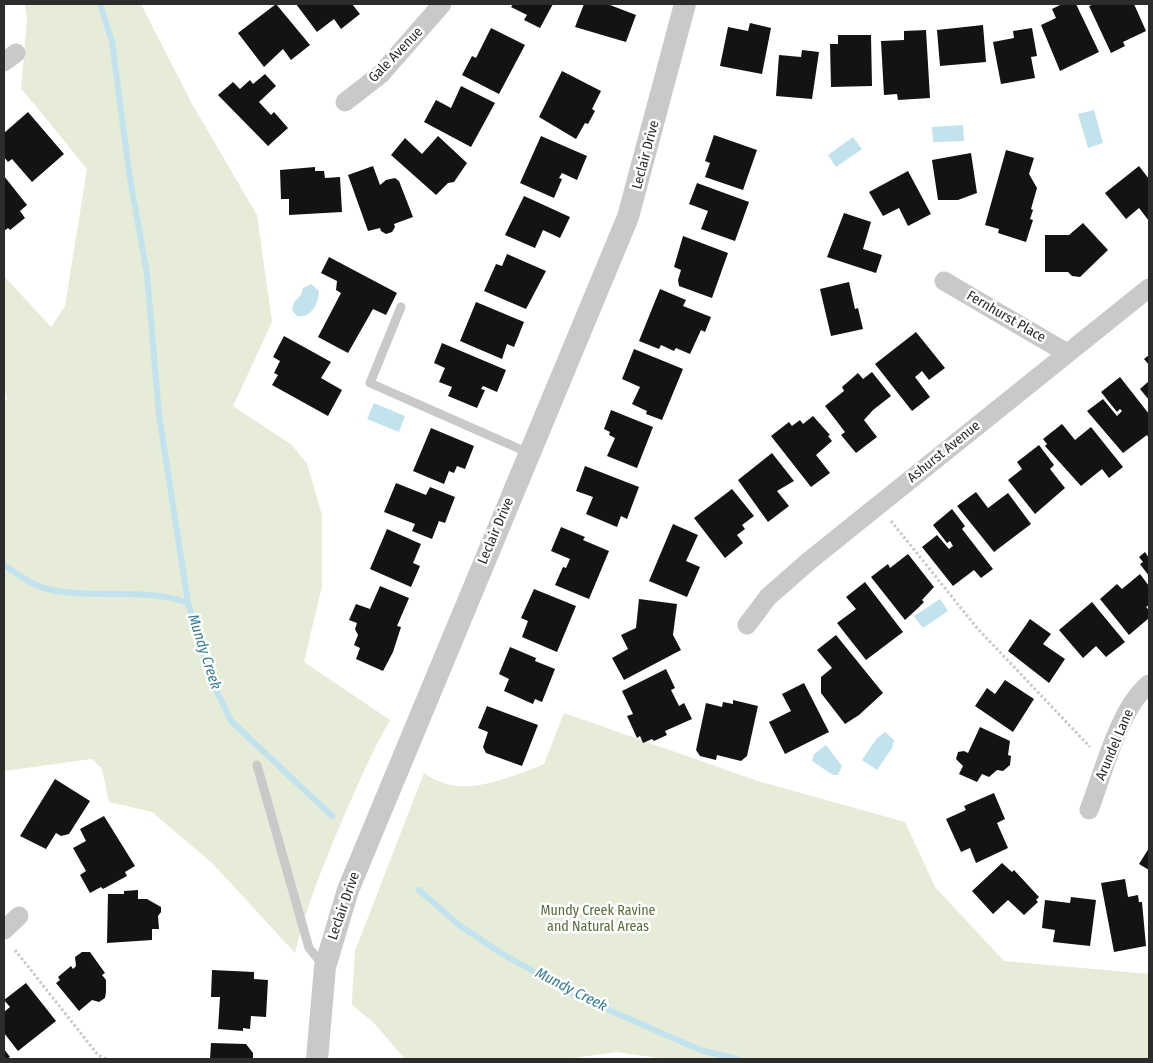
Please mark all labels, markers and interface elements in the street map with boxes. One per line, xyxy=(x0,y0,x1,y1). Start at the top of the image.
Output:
street label: Gale Avenue xyxy=(365,24,427,86)
street label: Leclair Drive xyxy=(629,119,663,191)
street label: Fernhurst Place xyxy=(964,288,1048,346)
street label: Ashurst Avenue xyxy=(904,418,984,486)
street label: Leclair Drive xyxy=(474,495,518,567)
water label: Mundy Creek xyxy=(183,612,225,692)
street label: Arundel Lane xyxy=(1092,707,1138,783)
street label: Leclair Drive xyxy=(325,870,363,942)
park label: Mundy Creek Ravine and Natural Areas xyxy=(541,903,655,936)
water label: Mundy Creek xyxy=(532,964,610,1016)

